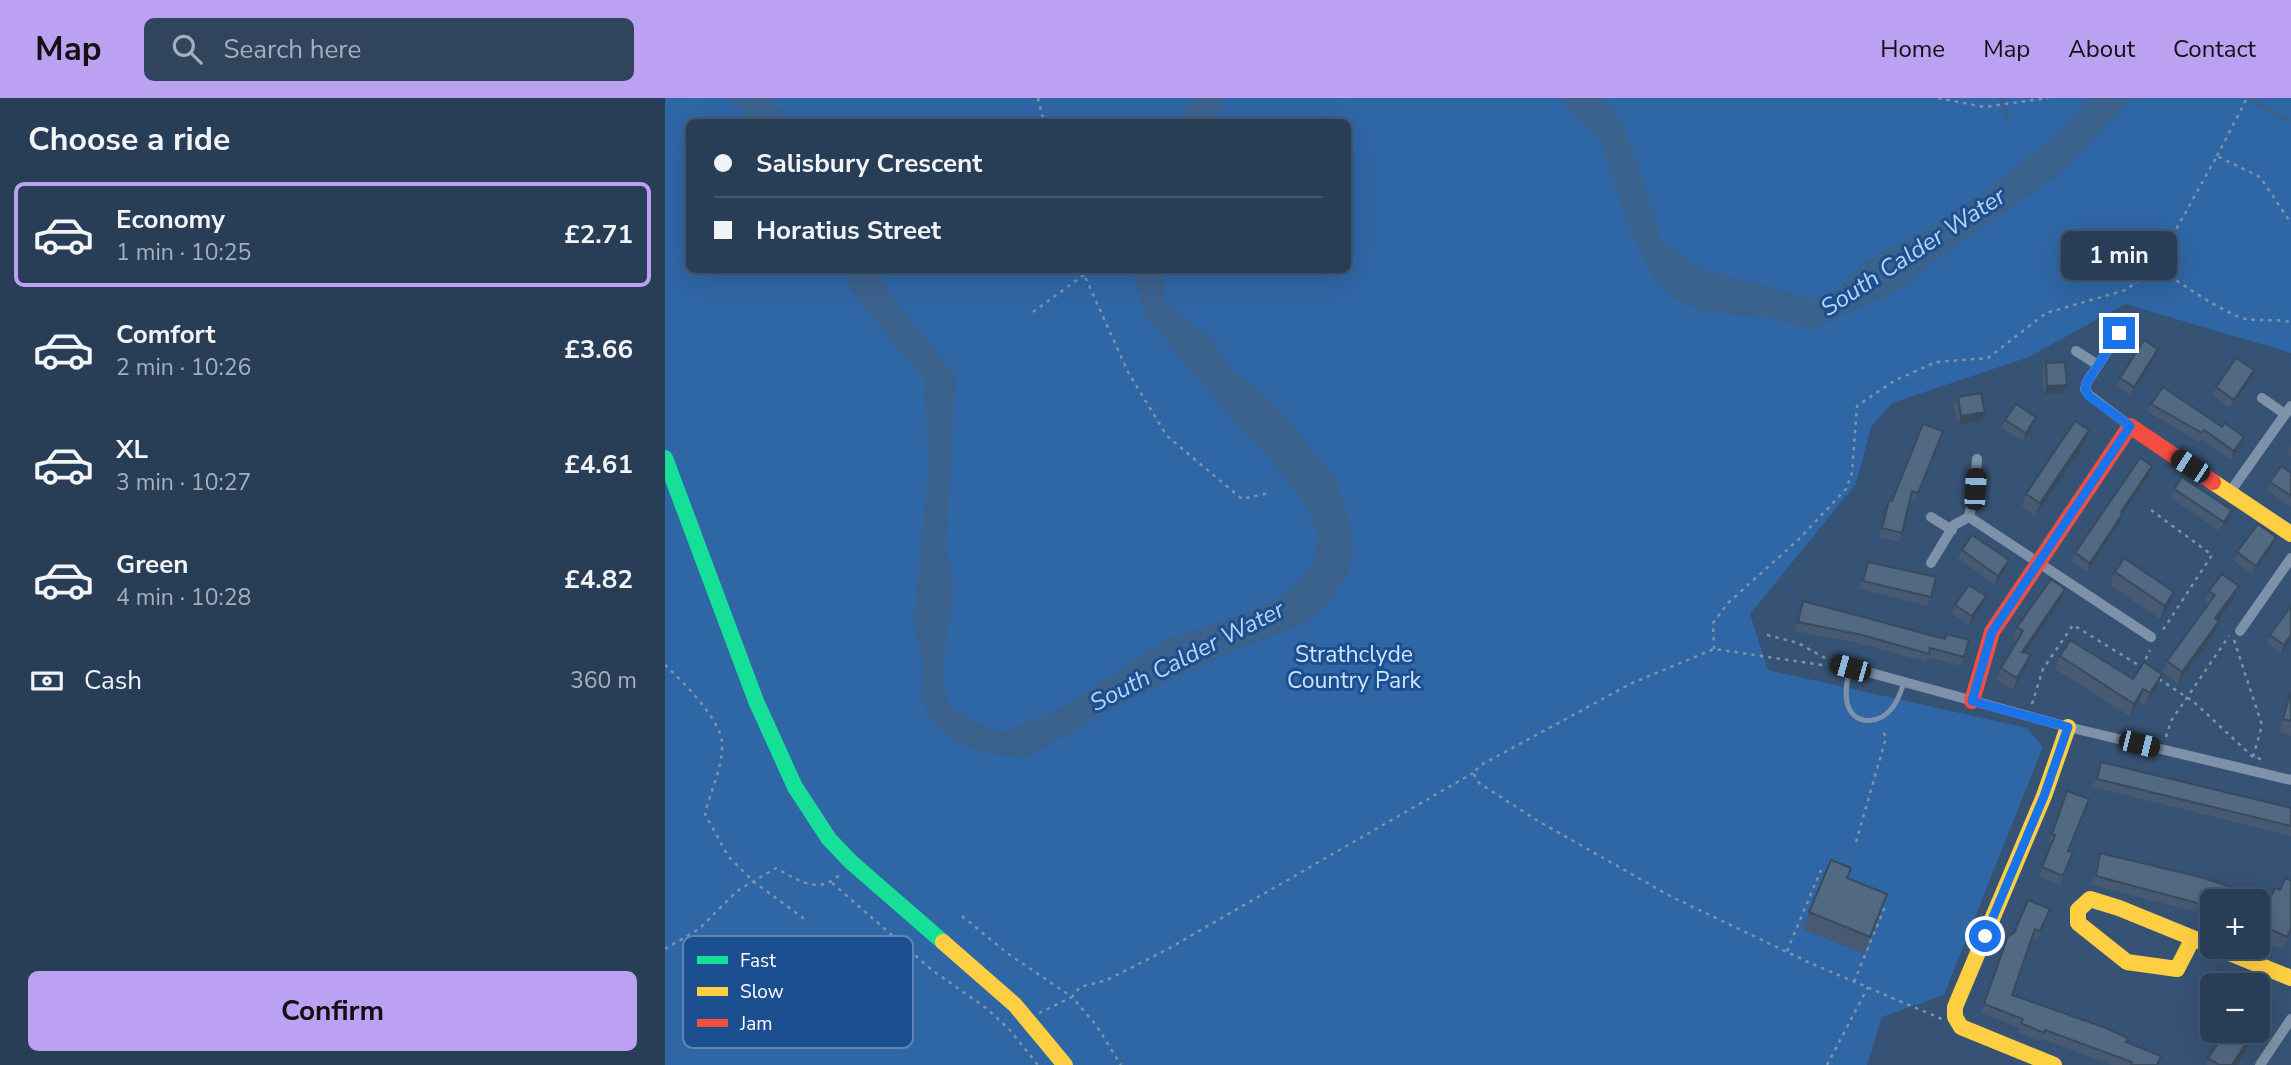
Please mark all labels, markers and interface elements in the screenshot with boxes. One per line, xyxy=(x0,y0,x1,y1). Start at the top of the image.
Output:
search box xyxy=(144,18,634,81)
text: Map xyxy=(35,27,102,72)
icon: search xyxy=(168,30,206,68)
text: Search here xyxy=(224,32,361,67)
text: Home xyxy=(1880,33,1945,65)
text: Map xyxy=(1983,33,2030,65)
text: About xyxy=(2068,33,2135,65)
text: Contact xyxy=(2173,33,2256,65)
text: Choose a ride xyxy=(28,118,230,161)
text: Salisbury Crescent xyxy=(756,146,982,181)
water label: South Calder Water xyxy=(1814,179,2013,324)
text: Economy xyxy=(116,202,225,237)
icon: car xyxy=(32,203,95,266)
text: Horatius Street xyxy=(756,213,941,248)
text: £2.71 xyxy=(564,217,633,252)
callout: 1 min xyxy=(2061,232,2177,280)
text: 1 min · 10:25 xyxy=(116,237,251,268)
text: 1 min xyxy=(2089,240,2149,271)
text: Comfort xyxy=(116,317,216,352)
route end xyxy=(2103,317,2135,349)
icon: car xyxy=(32,318,95,381)
text: £3.66 xyxy=(564,332,633,367)
text: 2 min · 10:26 xyxy=(116,352,251,383)
text: XL xyxy=(116,432,148,467)
icon: car xyxy=(32,433,95,496)
car xyxy=(2167,446,2214,486)
text: £4.61 xyxy=(564,447,633,482)
text: 3 min · 10:27 xyxy=(116,467,251,498)
car xyxy=(1964,467,1987,511)
text: Green xyxy=(116,547,189,582)
icon: car xyxy=(32,548,95,611)
text: £4.82 xyxy=(564,562,633,597)
text: 4 min · 10:28 xyxy=(116,582,251,613)
water label: South Calder Water xyxy=(1084,592,1291,719)
park label: Strathclyde Country Park xyxy=(1287,639,1422,696)
car xyxy=(1827,652,1874,684)
icon: cash xyxy=(28,662,66,700)
text: Cash xyxy=(84,663,142,698)
text: 360 m xyxy=(570,665,637,696)
car xyxy=(2117,729,2162,759)
map controls xyxy=(2200,889,2270,1043)
button: + xyxy=(2200,889,2270,959)
route start xyxy=(1969,920,2001,952)
legend xyxy=(683,936,913,1048)
text: Fast xyxy=(740,948,776,974)
button: Confirm xyxy=(28,971,637,1051)
button: − xyxy=(2200,973,2270,1043)
text: Slow xyxy=(740,979,784,1005)
text: Jam xyxy=(739,1011,773,1037)

